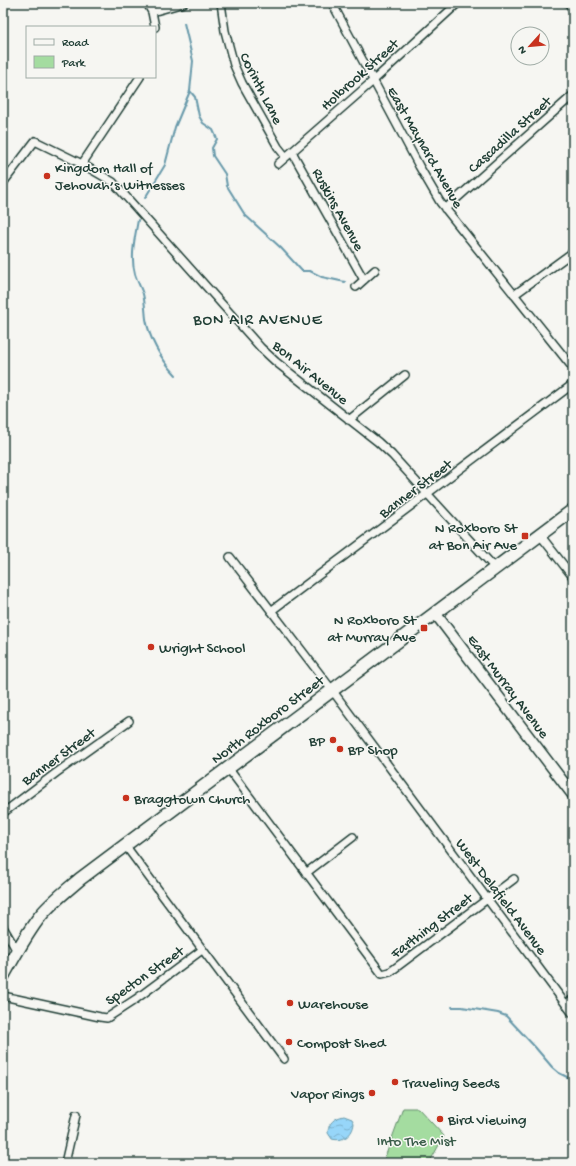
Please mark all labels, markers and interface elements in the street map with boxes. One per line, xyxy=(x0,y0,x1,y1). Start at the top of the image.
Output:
legend xyxy=(26,26,156,78)
north arrow xyxy=(510,26,550,66)
street label: Holbrook Street xyxy=(318,35,404,115)
text: Road xyxy=(62,37,89,51)
text: N xyxy=(516,44,530,56)
street label: Corinth Lane xyxy=(234,50,286,128)
text: Park xyxy=(61,57,87,71)
street label: East Maynard Avenue xyxy=(382,84,466,212)
street label: Cascadilla Street xyxy=(465,92,557,178)
place label: Kingdom Hall of Jehovah’s Witnesses xyxy=(55,160,185,195)
street label: Ruskins Avenue xyxy=(307,166,367,255)
marker: Kingdom Hall of Jehovah’s Witnesses xyxy=(42,171,52,181)
district label: BON AIR AVENUE xyxy=(192,312,323,331)
street label: Bon Air Avenue xyxy=(267,337,351,410)
street label: Banner Street xyxy=(375,455,458,524)
place label: N Roxboro St at Bon Air Ave xyxy=(429,520,519,555)
marker: N Roxboro St at Bon Air Ave xyxy=(520,531,530,541)
place label: N Roxboro St at Murray Ave xyxy=(327,612,418,647)
marker: N Roxboro St at Murray Ave xyxy=(419,623,429,633)
street label: East Murray Avenue xyxy=(463,632,552,743)
place label: Wright School xyxy=(159,640,246,658)
marker: Wright School xyxy=(146,642,156,652)
street label: North Roxboro Street xyxy=(208,671,330,769)
street label: Banner Street xyxy=(18,724,101,791)
place label: BP xyxy=(308,733,326,751)
marker: BP xyxy=(328,735,338,745)
place label: BP Shop xyxy=(347,742,398,760)
marker: BP Shop xyxy=(335,744,345,754)
place label: Braggtown Church xyxy=(133,791,250,809)
marker: Braggtown Church xyxy=(121,793,131,803)
street label: West Delafield Avenue xyxy=(451,835,550,959)
street label: Farthing Street xyxy=(387,889,478,964)
street label: Specton Street xyxy=(102,942,189,1010)
place label: Warehouse xyxy=(298,996,369,1014)
marker: Warehouse xyxy=(285,998,295,1008)
place label: Compost Shed xyxy=(297,1035,387,1053)
marker: Compost Shed xyxy=(284,1037,294,1047)
place label: Traveling Seeds xyxy=(402,1075,500,1093)
marker: Traveling Seeds xyxy=(390,1077,400,1087)
place label: Vapor Rings xyxy=(290,1086,364,1104)
marker: Vapor Rings xyxy=(367,1088,377,1098)
place label: Bird Viewing xyxy=(447,1112,526,1130)
marker: Bird Viewing xyxy=(435,1114,445,1124)
park label: Into The Mist xyxy=(377,1133,457,1151)

